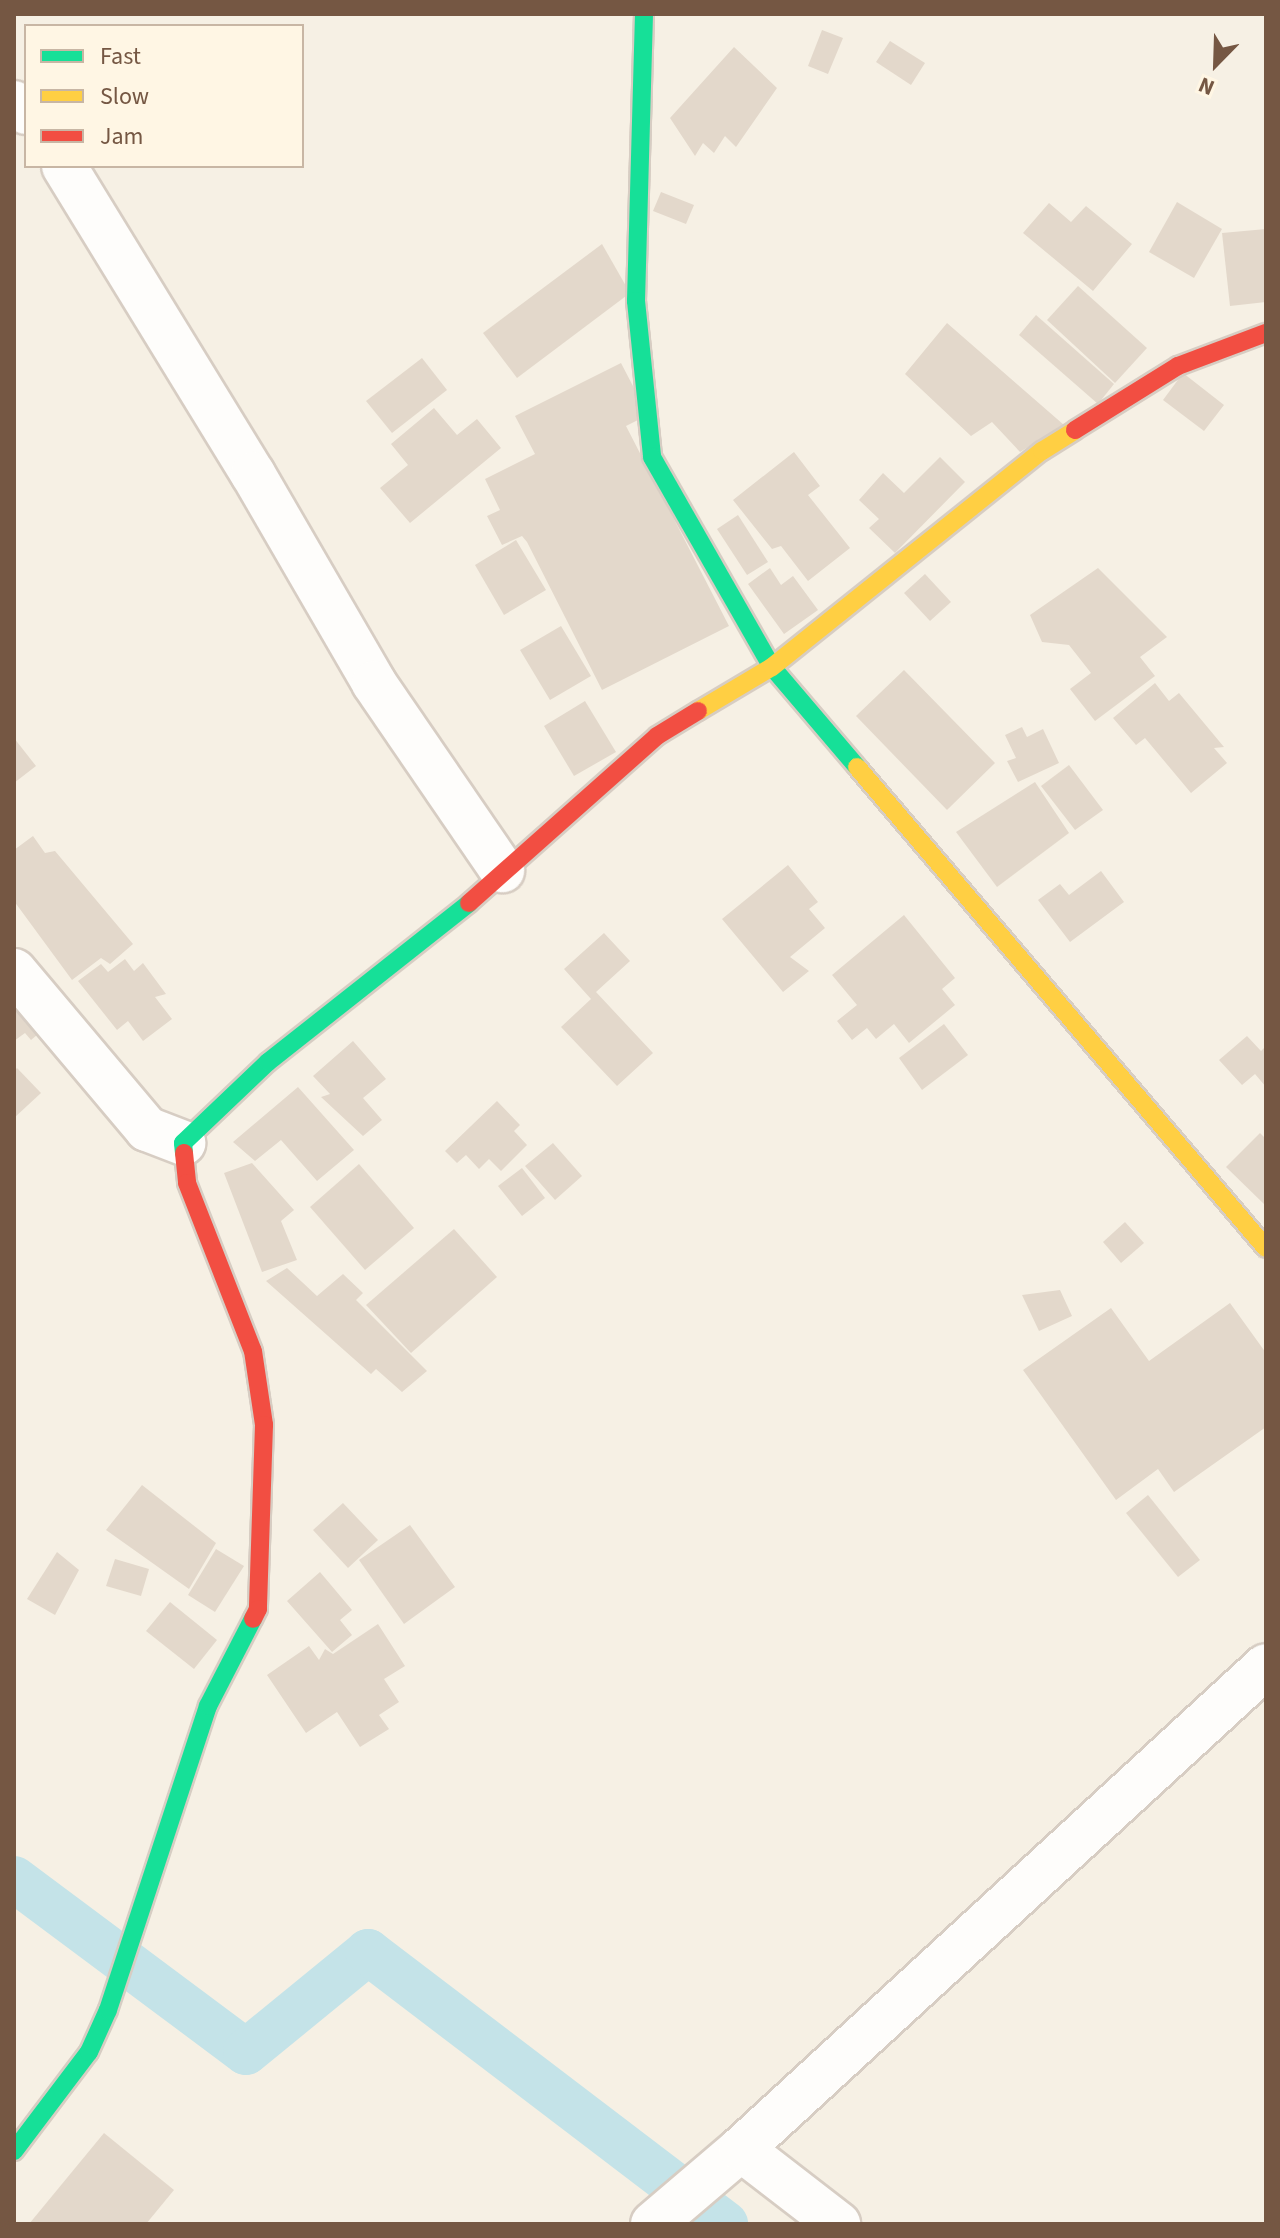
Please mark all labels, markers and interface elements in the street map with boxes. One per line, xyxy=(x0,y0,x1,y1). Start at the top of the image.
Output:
legend xyxy=(24,24,304,168)
north arrow xyxy=(1176,24,1256,104)
text: Fast xyxy=(100,39,141,74)
text: N xyxy=(1194,69,1220,104)
text: Slow xyxy=(100,79,149,114)
text: Jam xyxy=(100,119,144,154)

